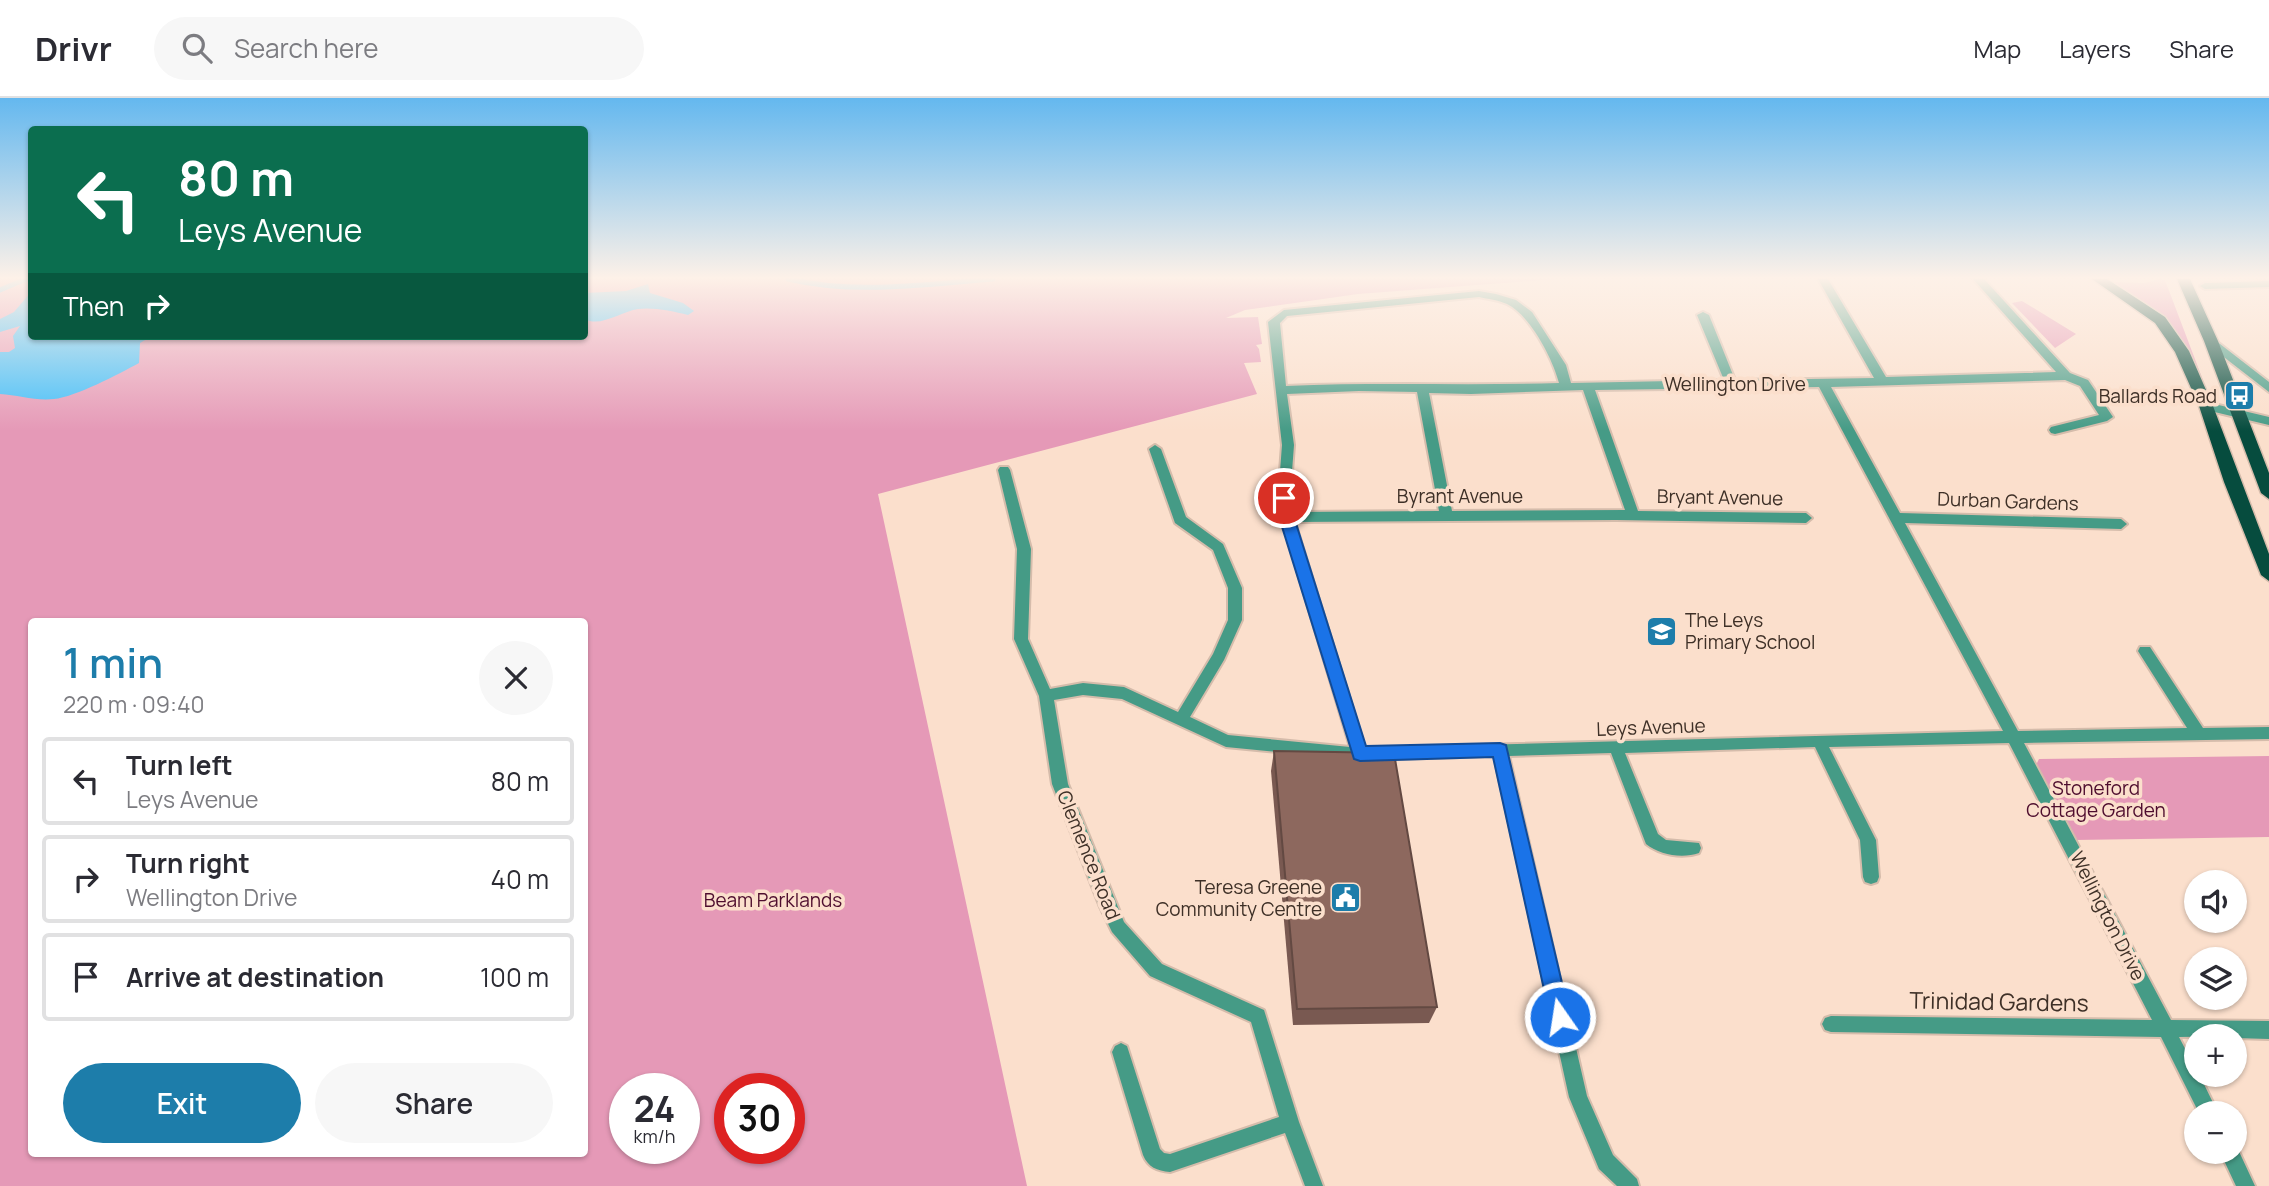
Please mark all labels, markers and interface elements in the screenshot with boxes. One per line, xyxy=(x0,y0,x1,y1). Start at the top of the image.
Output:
search box xyxy=(154,17,644,80)
text: Drivr xyxy=(35,26,112,71)
icon: search xyxy=(178,29,216,67)
text: Search here xyxy=(234,30,378,66)
text: Map xyxy=(1974,32,2021,65)
text: Layers xyxy=(2059,32,2131,65)
text: Share xyxy=(2169,32,2234,65)
text: 80 m xyxy=(178,144,294,211)
icon: left xyxy=(63,154,154,245)
text: Leys Avenue xyxy=(178,208,362,252)
icon: right xyxy=(138,287,176,325)
text: Then xyxy=(63,288,124,324)
street label: Wellington Drive xyxy=(1664,371,1806,397)
bus stop icon: Ballards Road xyxy=(2223,379,2257,413)
place label: Ballards Road xyxy=(2099,383,2217,409)
pin xyxy=(1254,468,1314,528)
icon: arrive xyxy=(1265,479,1303,517)
street label: Byrant Avenue xyxy=(1397,483,1523,509)
street label: Bryant Avenue xyxy=(1657,483,1783,511)
street label: Durban Gardens xyxy=(1937,486,2079,516)
place label: The Leys Primary School xyxy=(1685,607,1815,655)
school or university icon: The Leys Primary School xyxy=(1645,614,1679,648)
text: 1 min xyxy=(63,633,163,691)
button: close xyxy=(479,641,553,715)
text: 220 m · 09:40 xyxy=(63,688,205,720)
street label: Leys Avenue xyxy=(1596,712,1706,742)
text: Turn left xyxy=(126,747,233,783)
icon: left xyxy=(67,762,105,800)
text: 80 m xyxy=(491,763,549,799)
park label: Stoneford Cottage Garden xyxy=(2026,775,2166,823)
text: Leys Avenue xyxy=(126,783,259,815)
street label: Clemence Road xyxy=(1051,787,1127,923)
text: Turn right xyxy=(126,845,250,881)
street label: Wellington Drive xyxy=(2064,847,2152,985)
icon: right xyxy=(67,860,105,898)
text: 40 m xyxy=(491,861,549,897)
map controls xyxy=(2184,870,2247,1164)
button: sound xyxy=(2184,870,2247,933)
place label: Teresa Greene Community Centre xyxy=(1156,874,1322,922)
text: Wellington Drive xyxy=(126,881,297,913)
public building icon: Teresa Greene Community Centre xyxy=(1328,881,1362,915)
park label: Beam Parklands xyxy=(704,887,842,913)
button: layers xyxy=(2184,947,2247,1010)
icon: arrive xyxy=(67,958,105,996)
text: Arrive at destination xyxy=(126,959,384,995)
text: 100 m xyxy=(480,959,549,995)
position arrow xyxy=(1523,980,1597,1054)
street label: Trinidad Gardens xyxy=(1909,983,2089,1019)
button: + xyxy=(2184,1024,2247,1087)
button: Exit xyxy=(63,1063,301,1143)
button: Share xyxy=(315,1063,553,1143)
speed limit sign: 30 xyxy=(714,1073,805,1164)
text: 24 xyxy=(634,1085,675,1133)
button: − xyxy=(2184,1101,2247,1164)
text: km/h xyxy=(634,1124,675,1148)

